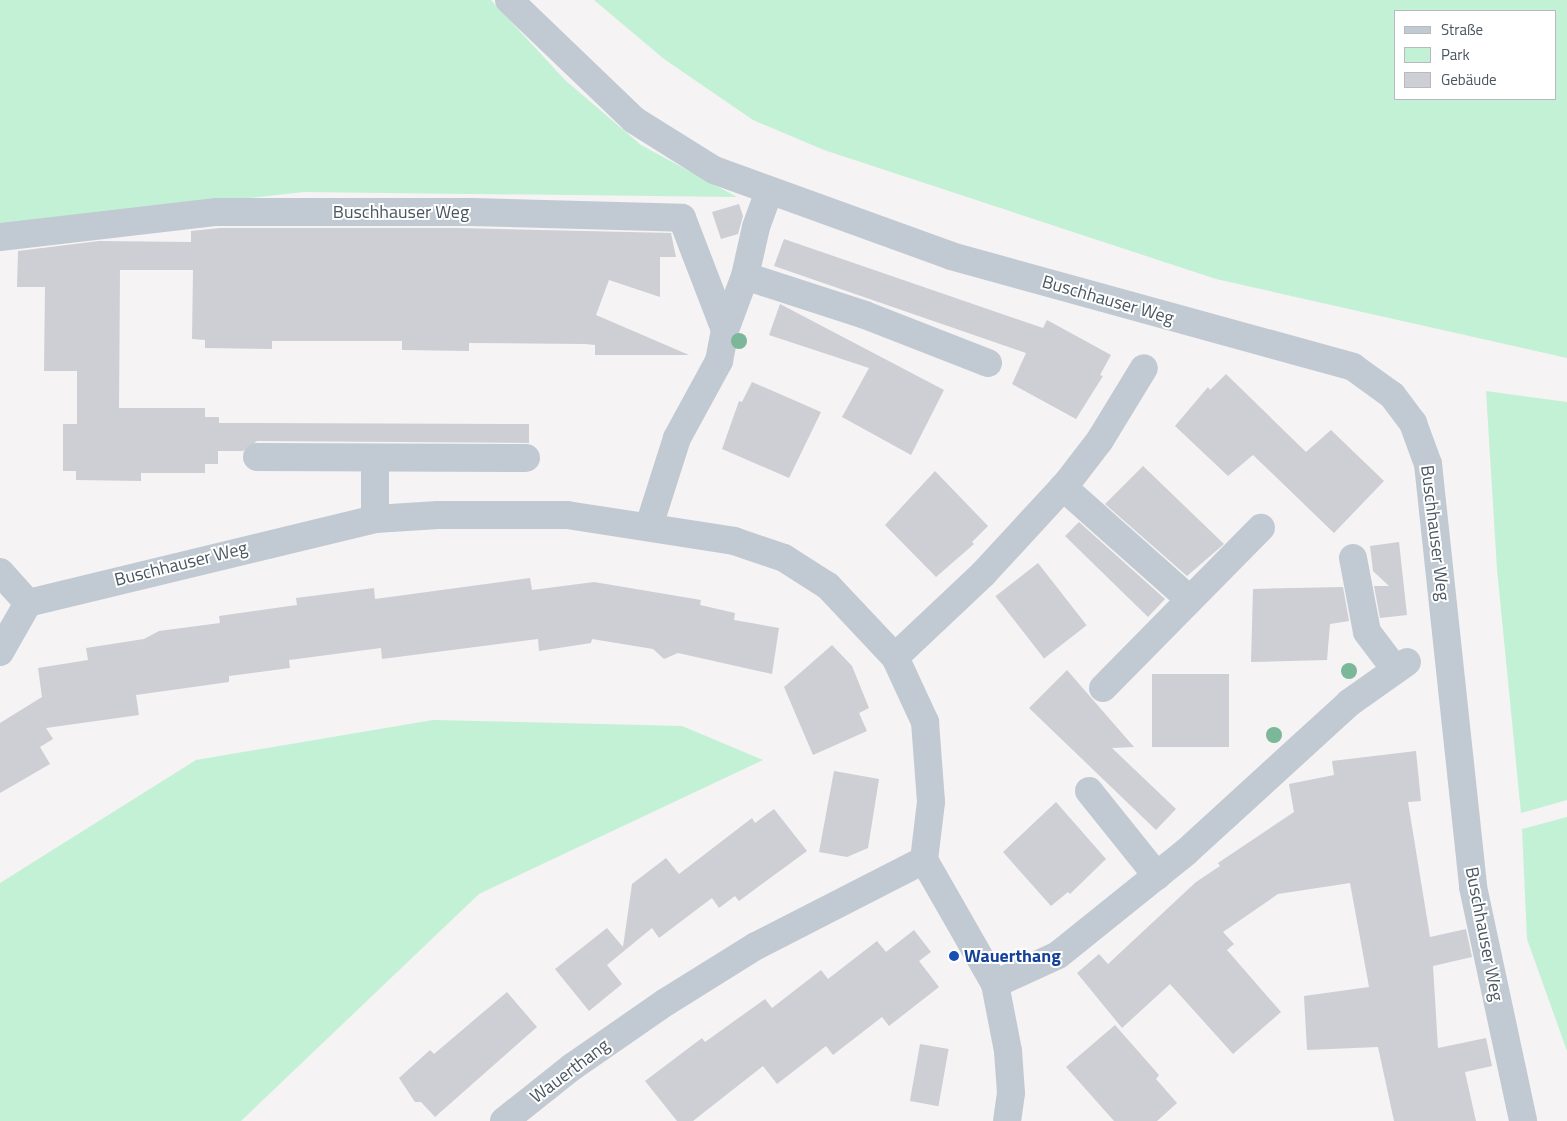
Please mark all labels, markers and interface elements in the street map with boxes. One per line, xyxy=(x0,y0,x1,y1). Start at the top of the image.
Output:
legend xyxy=(1394,10,1557,100)
text: Straße xyxy=(1441,18,1483,41)
text: Park xyxy=(1441,43,1470,66)
text: Gebäude xyxy=(1441,68,1497,91)
street label: Buschhauser Weg xyxy=(333,201,469,223)
street label: Buschhauser Weg xyxy=(1039,271,1177,329)
street label: Buschhauser Weg xyxy=(1416,464,1454,602)
street label: Buschhauser Weg xyxy=(112,537,250,591)
street label: Buschhauser Weg xyxy=(1460,865,1508,1003)
place label: Wauerthang xyxy=(964,945,1061,967)
marker: Wauerthang xyxy=(948,950,960,962)
street label: Wauerthang xyxy=(526,1034,614,1108)

